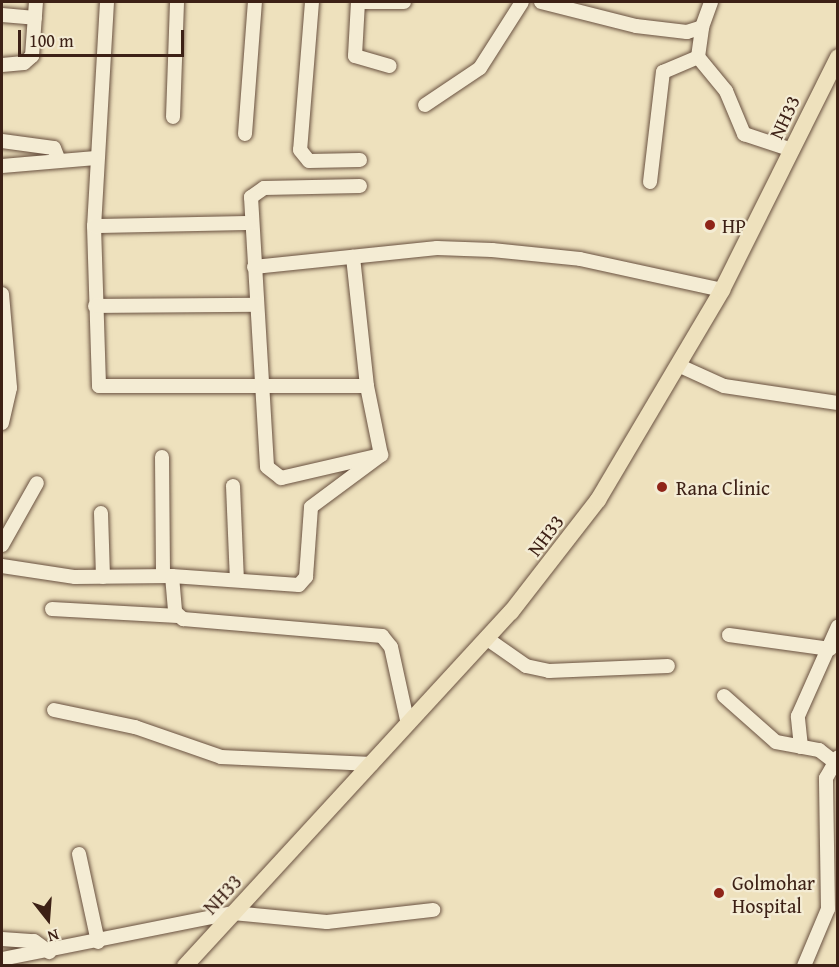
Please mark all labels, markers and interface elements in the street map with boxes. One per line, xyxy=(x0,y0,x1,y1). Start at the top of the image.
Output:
scale bar xyxy=(21,18,188,56)
text: 100 m xyxy=(29,27,74,54)
street label: NH33 xyxy=(763,91,805,143)
place label: HP xyxy=(722,213,746,237)
marker: HP xyxy=(703,218,717,232)
place label: Rana Clinic xyxy=(676,475,770,499)
marker: Rana Clinic xyxy=(653,478,671,496)
street label: NH33 xyxy=(522,510,568,560)
street label: NH33 xyxy=(198,869,246,919)
place label: Golmohar Hospital xyxy=(732,870,815,917)
marker: Golmohar Hospital xyxy=(710,884,728,902)
north arrow xyxy=(18,889,78,949)
text: N xyxy=(45,923,62,949)

